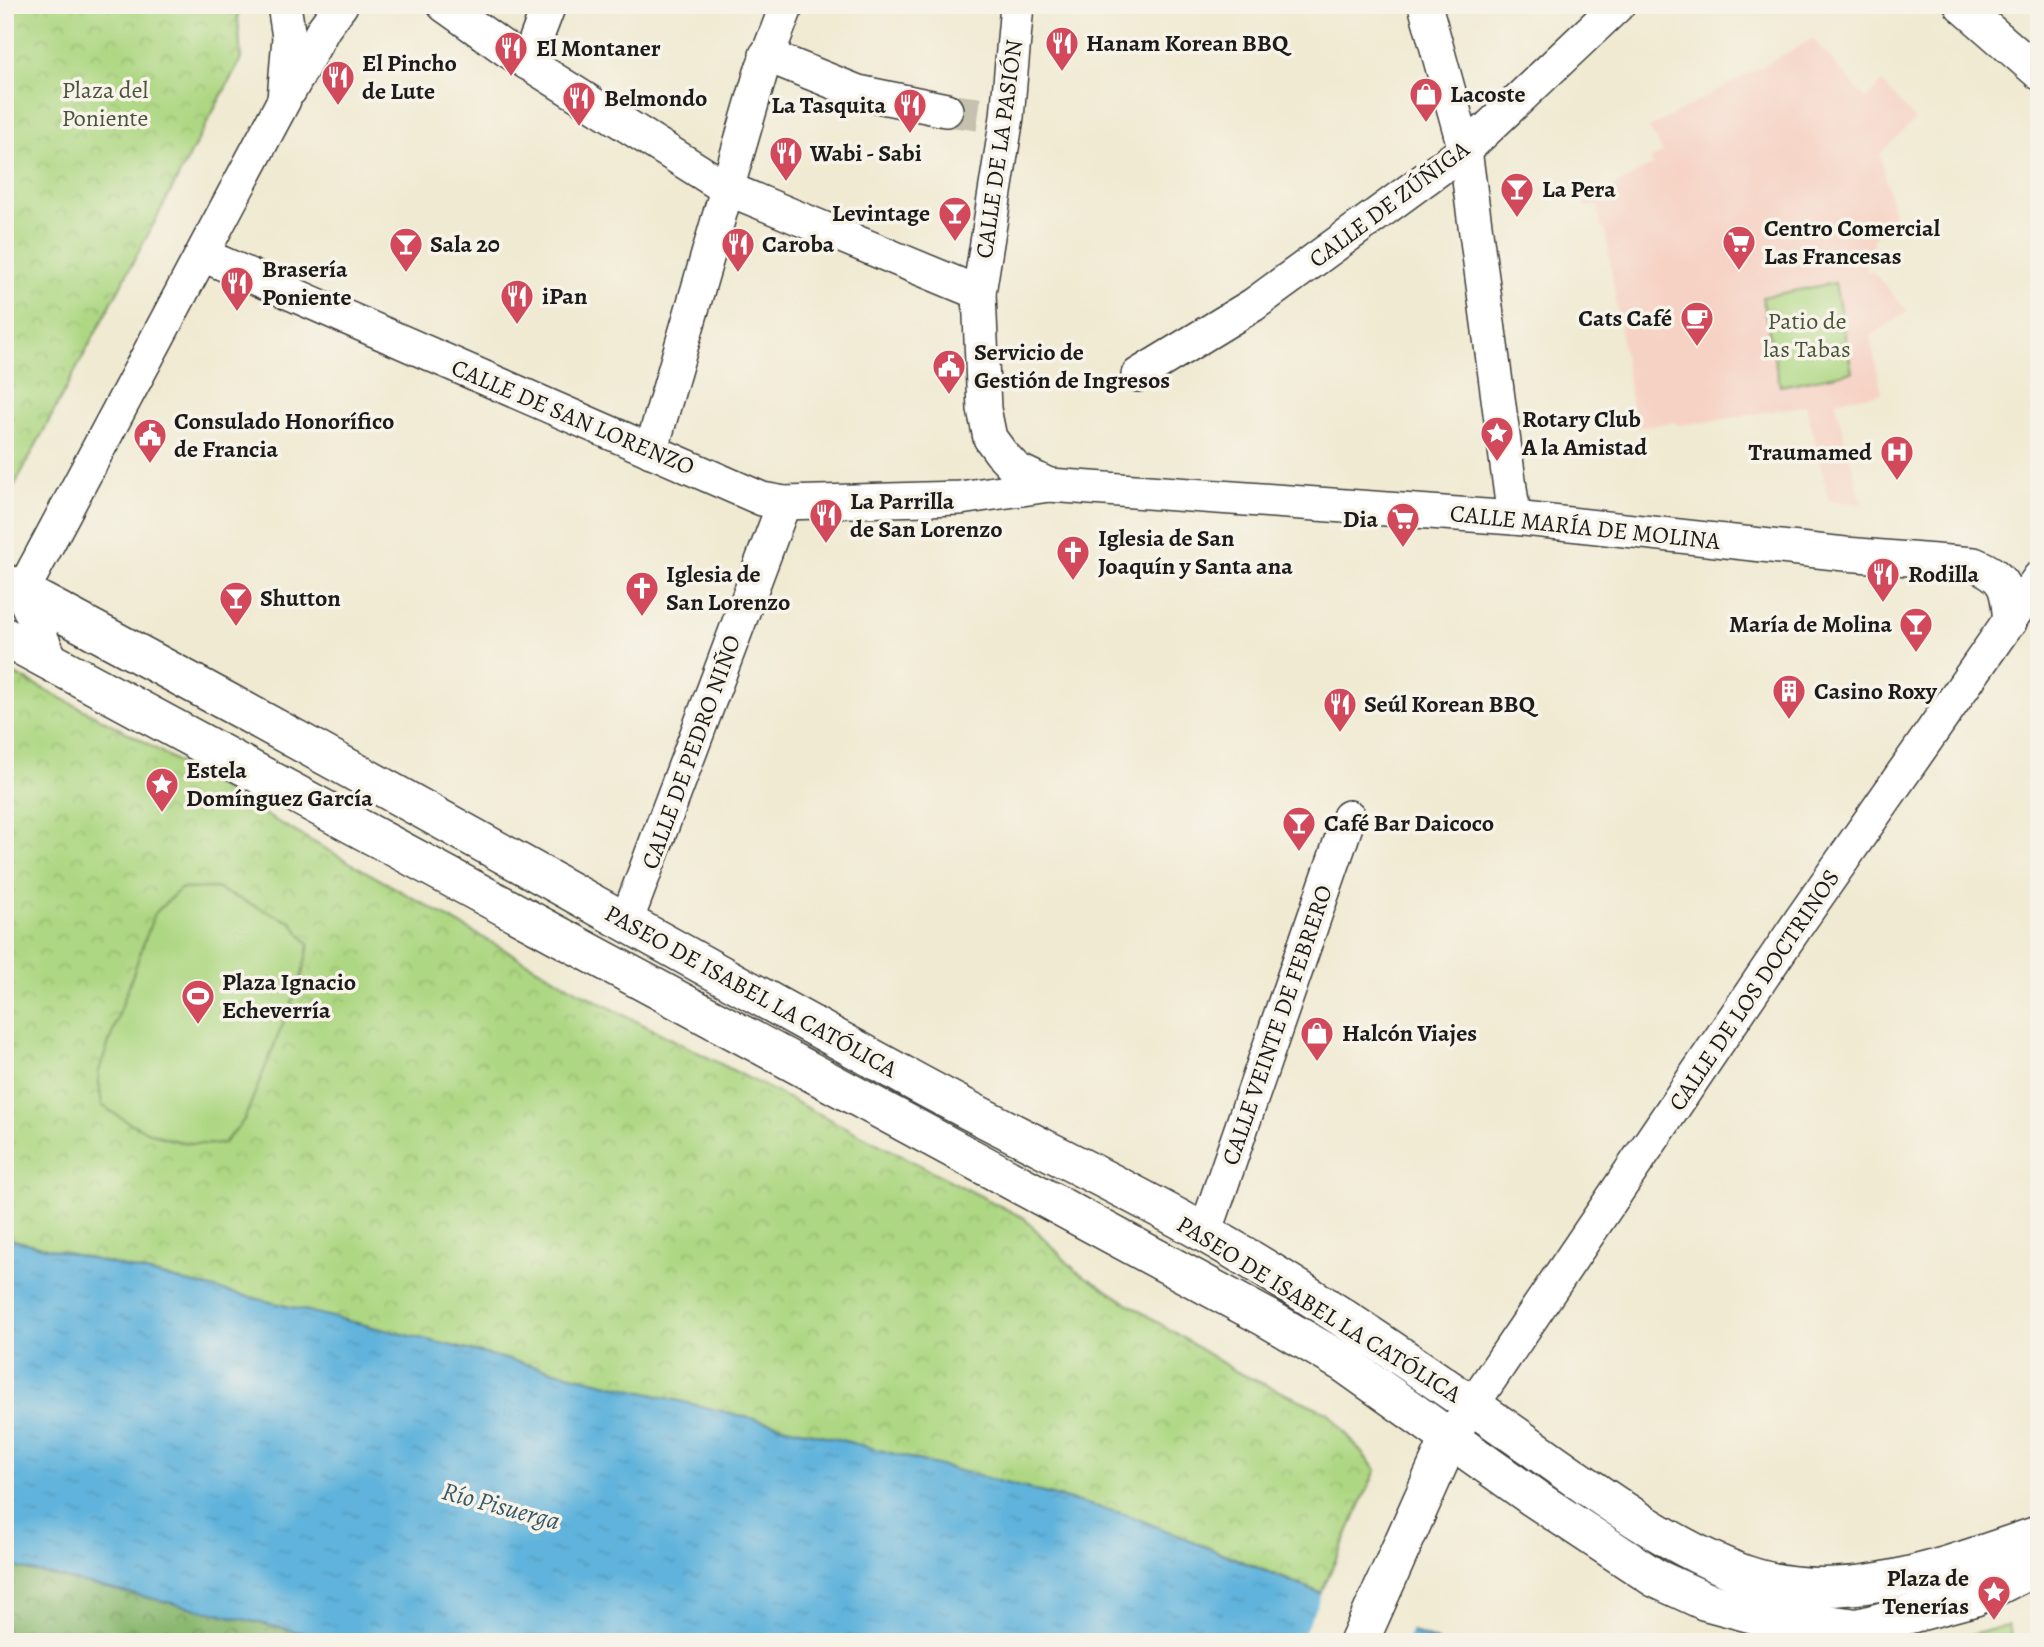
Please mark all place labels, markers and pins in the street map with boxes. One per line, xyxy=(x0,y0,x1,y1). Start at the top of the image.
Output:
restaurant icon: Hanam Korean BBQ xyxy=(1043,24,1081,73)
place label: Hanam Korean BBQ xyxy=(1086,27,1292,59)
restaurant icon: El Montaner xyxy=(492,29,530,78)
place label: El Montaner xyxy=(536,32,661,64)
place label: El Pincho de Lute xyxy=(362,47,457,107)
restaurant icon: El Pincho de Lute xyxy=(319,58,357,107)
shop icon: Lacoste xyxy=(1407,75,1445,124)
place label: Lacoste xyxy=(1450,78,1526,110)
restaurant icon: Belmondo xyxy=(560,79,598,128)
place label: Belmondo xyxy=(604,82,707,114)
restaurant icon: La Tasquita xyxy=(891,86,929,135)
place label: La Tasquita xyxy=(771,89,886,121)
restaurant icon: Wabi - Sabi xyxy=(767,134,805,183)
place label: Wabi - Sabi xyxy=(809,137,922,169)
bar icon: La Pera xyxy=(1498,170,1536,219)
place label: La Pera xyxy=(1542,173,1616,205)
bar icon: Levintage xyxy=(936,194,974,243)
place label: Levintage xyxy=(832,197,930,229)
place label: Centro Comercial Las Francesas xyxy=(1764,212,1941,272)
supermarket icon: Centro Comercial Las Francesas xyxy=(1720,223,1758,272)
bar icon: Sala 20 xyxy=(387,225,425,274)
restaurant icon: Caroba xyxy=(719,225,757,274)
place label: Sala 20 xyxy=(430,228,500,260)
place label: Caroba xyxy=(762,228,835,260)
place label: Brasería Poniente xyxy=(262,253,352,313)
restaurant icon: Brasería Poniente xyxy=(218,264,256,313)
restaurant icon: iPan xyxy=(498,277,536,326)
place label: iPan xyxy=(542,280,588,312)
cafe icon: Cats Café xyxy=(1678,299,1716,348)
place label: Cats Café xyxy=(1578,302,1672,334)
place label: Servicio de Gestión de Ingresos xyxy=(974,336,1170,396)
public building icon: Servicio de Gestión de Ingresos xyxy=(930,347,968,396)
place label: Rotary Club A la Amistad xyxy=(1521,403,1647,463)
place label: Consulado Honorífico de Francia xyxy=(174,405,394,465)
place icon: Rotary Club A la Amistad xyxy=(1478,414,1516,463)
public building icon: Consulado Honorífico de Francia xyxy=(131,416,169,465)
hospital icon: Traumamed xyxy=(1878,433,1916,482)
place label: Traumamed xyxy=(1749,436,1872,468)
place label: La Parrilla de San Lorenzo xyxy=(850,485,1003,545)
restaurant icon: La Parrilla de San Lorenzo xyxy=(807,496,845,545)
supermarket icon: Dia xyxy=(1384,500,1422,549)
place label: Dia xyxy=(1343,503,1378,535)
place label: Iglesia de San Joaquín y Santa ana xyxy=(1098,522,1293,582)
church icon: Iglesia de San Joaquín y Santa ana xyxy=(1054,533,1092,582)
restaurant icon: Rodilla xyxy=(1864,555,1902,604)
place label: Iglesia de San Lorenzo xyxy=(666,558,791,618)
place label: Rodilla xyxy=(1908,558,1980,590)
church icon: Iglesia de San Lorenzo xyxy=(623,569,661,618)
bar icon: Shutton xyxy=(217,579,255,628)
place label: Shutton xyxy=(260,582,341,614)
bar icon: María de Molina xyxy=(1897,605,1935,654)
place label: María de Molina xyxy=(1729,608,1892,640)
building icon: Casino Roxy xyxy=(1770,672,1808,721)
place label: Casino Roxy xyxy=(1814,675,1938,707)
restaurant icon: Seúl Korean BBQ xyxy=(1321,685,1359,734)
place label: Seúl Korean BBQ xyxy=(1364,688,1539,720)
place label: Estela Domínguez García xyxy=(186,754,373,814)
place icon: Estela Domínguez García xyxy=(143,765,181,814)
bar icon: Café Bar Daicoco xyxy=(1280,804,1318,853)
place label: Café Bar Daicoco xyxy=(1324,807,1494,839)
place label: Plaza Ignacio Echeverría xyxy=(222,966,356,1026)
sports icon: Plaza Ignacio Echeverría xyxy=(179,977,217,1026)
shop icon: Halcón Viajes xyxy=(1298,1014,1336,1063)
place label: Halcón Viajes xyxy=(1342,1017,1477,1049)
place label: Plaza de Tenerías xyxy=(1883,1562,1969,1622)
place icon: Plaza de Tenerías xyxy=(1975,1573,2013,1622)

